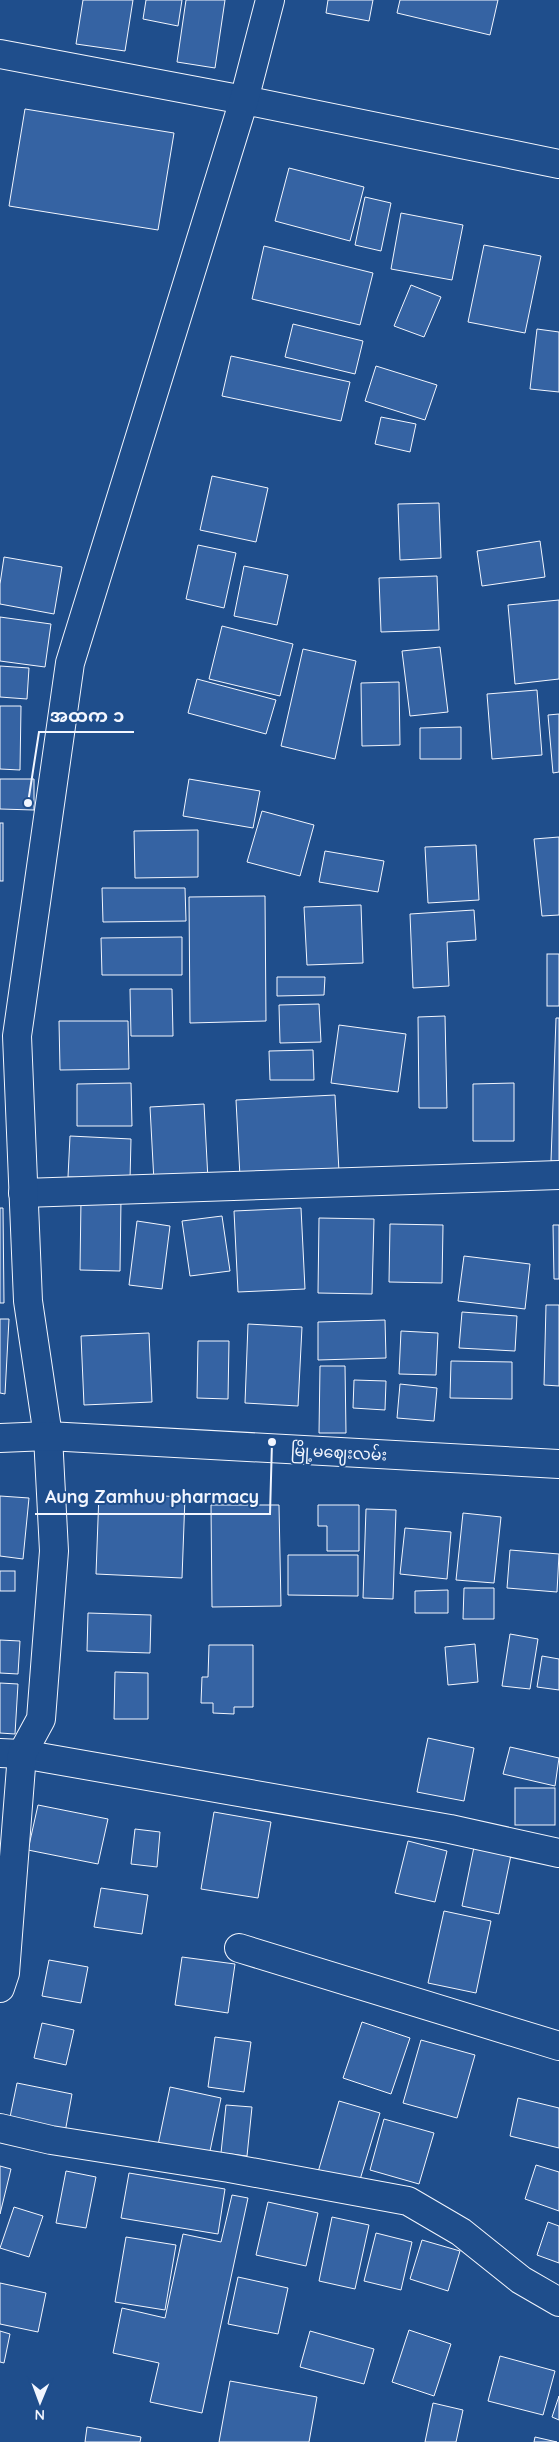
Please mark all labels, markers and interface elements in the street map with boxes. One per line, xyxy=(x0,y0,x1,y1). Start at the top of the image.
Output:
callout: အထက ၁ xyxy=(39,699,134,732)
text: အထက ၁ xyxy=(50,704,124,727)
street label: မြို့မဈေးလမ်း xyxy=(290,1438,388,1469)
callout: Aung Zamhuu pharmacy xyxy=(35,1481,270,1514)
text: Aung Zamhuu pharmacy xyxy=(45,1485,259,1508)
north arrow xyxy=(15,2377,65,2427)
text: N xyxy=(34,2406,45,2424)

